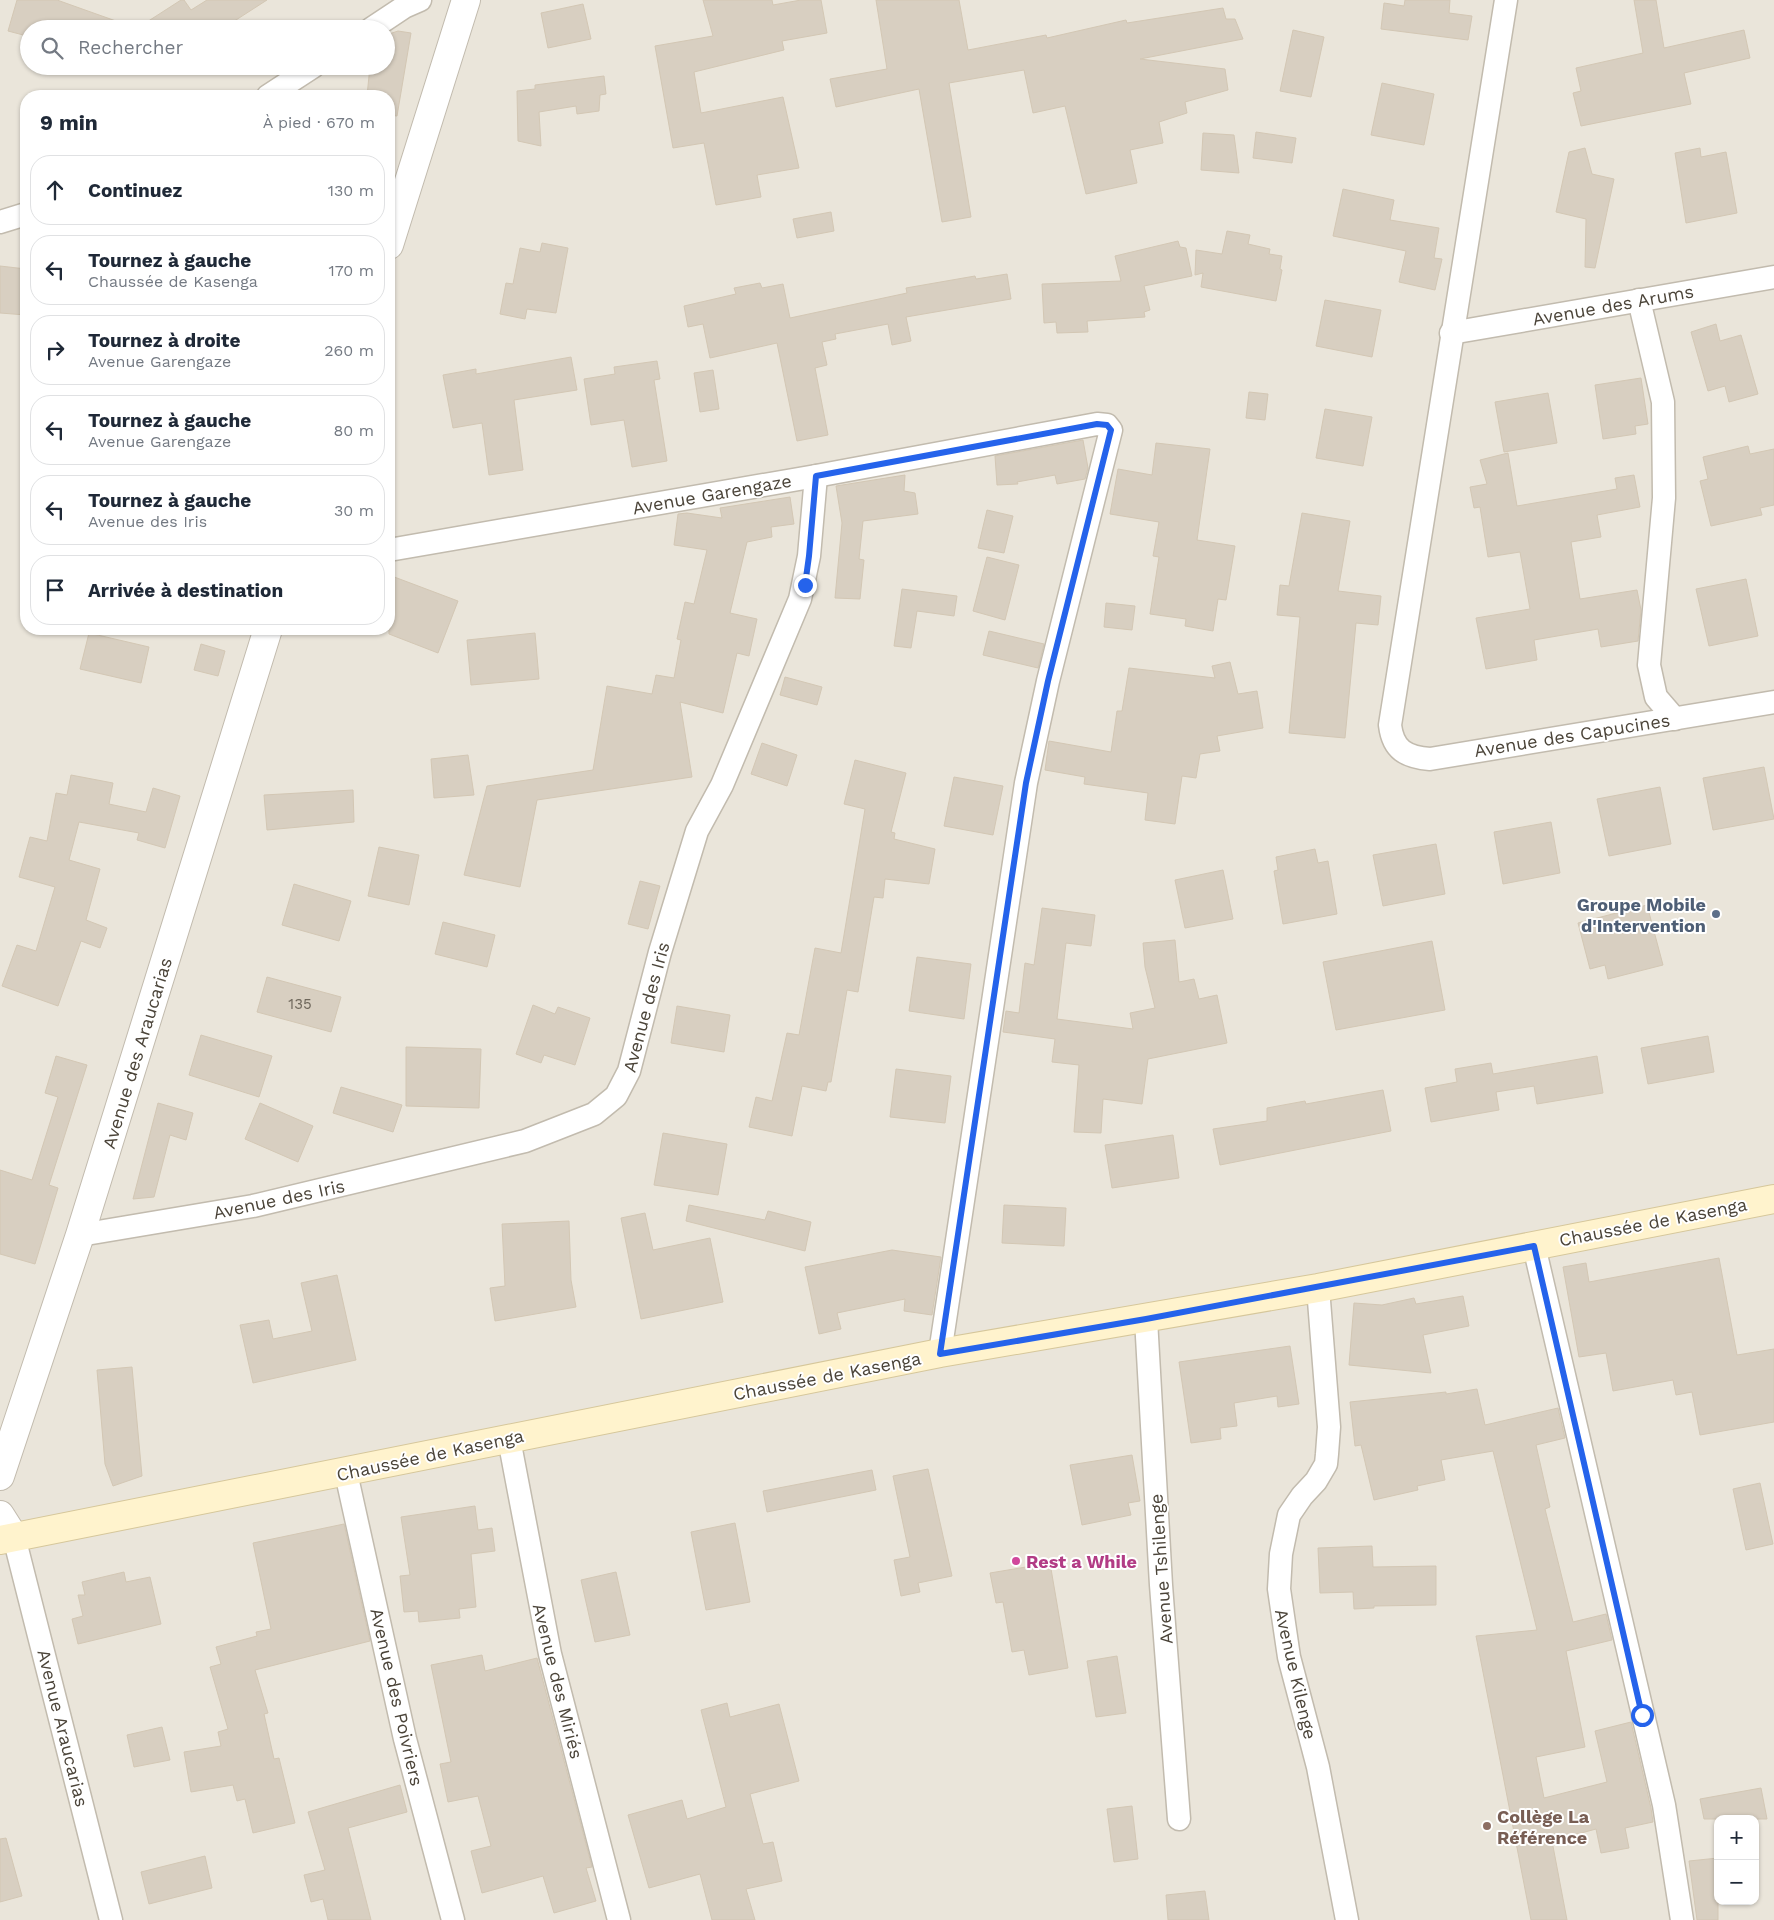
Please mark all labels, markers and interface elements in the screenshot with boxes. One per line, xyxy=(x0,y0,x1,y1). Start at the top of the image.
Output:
search box xyxy=(20,20,395,75)
icon: search xyxy=(38,34,66,62)
text: Rechercher xyxy=(78,36,183,59)
text: 9 min xyxy=(40,110,98,135)
text: À pied · 670 m xyxy=(263,113,375,132)
icon: ahead xyxy=(41,176,69,204)
text: Continuez xyxy=(88,179,182,202)
text: 130 m xyxy=(328,181,374,200)
text: Tournez à gauche xyxy=(88,249,251,272)
icon: left xyxy=(41,256,69,284)
text: 170 m xyxy=(328,261,374,280)
text: Chaussée de Kasenga xyxy=(88,272,258,291)
street label: Avenue des Arums xyxy=(1531,280,1695,330)
text: Tournez à droite xyxy=(88,329,240,352)
icon: right xyxy=(41,336,69,364)
text: 260 m xyxy=(324,341,374,360)
text: Avenue Garengaze xyxy=(88,352,231,371)
text: Tournez à gauche xyxy=(88,409,251,432)
icon: left xyxy=(41,416,69,444)
text: 80 m xyxy=(333,421,374,440)
text: Avenue Garengaze xyxy=(88,432,231,451)
street label: Avenue Garengaze xyxy=(631,470,793,518)
text: Tournez à gauche xyxy=(88,489,251,512)
icon: left xyxy=(41,496,69,524)
text: 30 m xyxy=(334,501,374,520)
text: Avenue des Iris xyxy=(88,512,207,531)
route end xyxy=(794,574,817,597)
icon: arrive xyxy=(41,576,69,604)
text: Arrivée à destination xyxy=(88,579,283,602)
street label: Avenue des Capucines xyxy=(1473,709,1671,761)
place label: Groupe Mobile d'Intervention xyxy=(1577,894,1706,936)
marker: Groupe Mobile d'Intervention xyxy=(1710,908,1722,920)
street label: Avenue des Iris xyxy=(619,940,673,1074)
street label: Avenue des Araucarias xyxy=(98,955,176,1151)
house number: 135 xyxy=(288,995,312,1013)
street label: Avenue des Iris xyxy=(211,1175,347,1223)
street label: Chaussée de Kasenga xyxy=(1557,1193,1749,1251)
street label: Chaussée de Kasenga xyxy=(731,1347,923,1405)
street label: Chaussée de Kasenga xyxy=(334,1425,526,1485)
street label: Avenue Tshilenge xyxy=(1145,1493,1177,1645)
place label: Rest a While xyxy=(1026,1551,1137,1572)
marker: Rest a While xyxy=(1010,1555,1022,1567)
street label: Avenue des Miriés xyxy=(529,1601,587,1761)
street label: Avenue des Poivriers xyxy=(366,1606,428,1788)
street label: Avenue Kilenge xyxy=(1271,1607,1321,1741)
street label: Avenue Araucarias xyxy=(33,1647,93,1809)
route start xyxy=(1631,1704,1654,1727)
place label: Collège La Référence xyxy=(1497,1806,1590,1848)
map controls xyxy=(1714,1815,1759,1905)
button: + xyxy=(1714,1815,1759,1860)
marker: Collège La Référence xyxy=(1481,1820,1493,1832)
button: − xyxy=(1714,1860,1759,1905)

